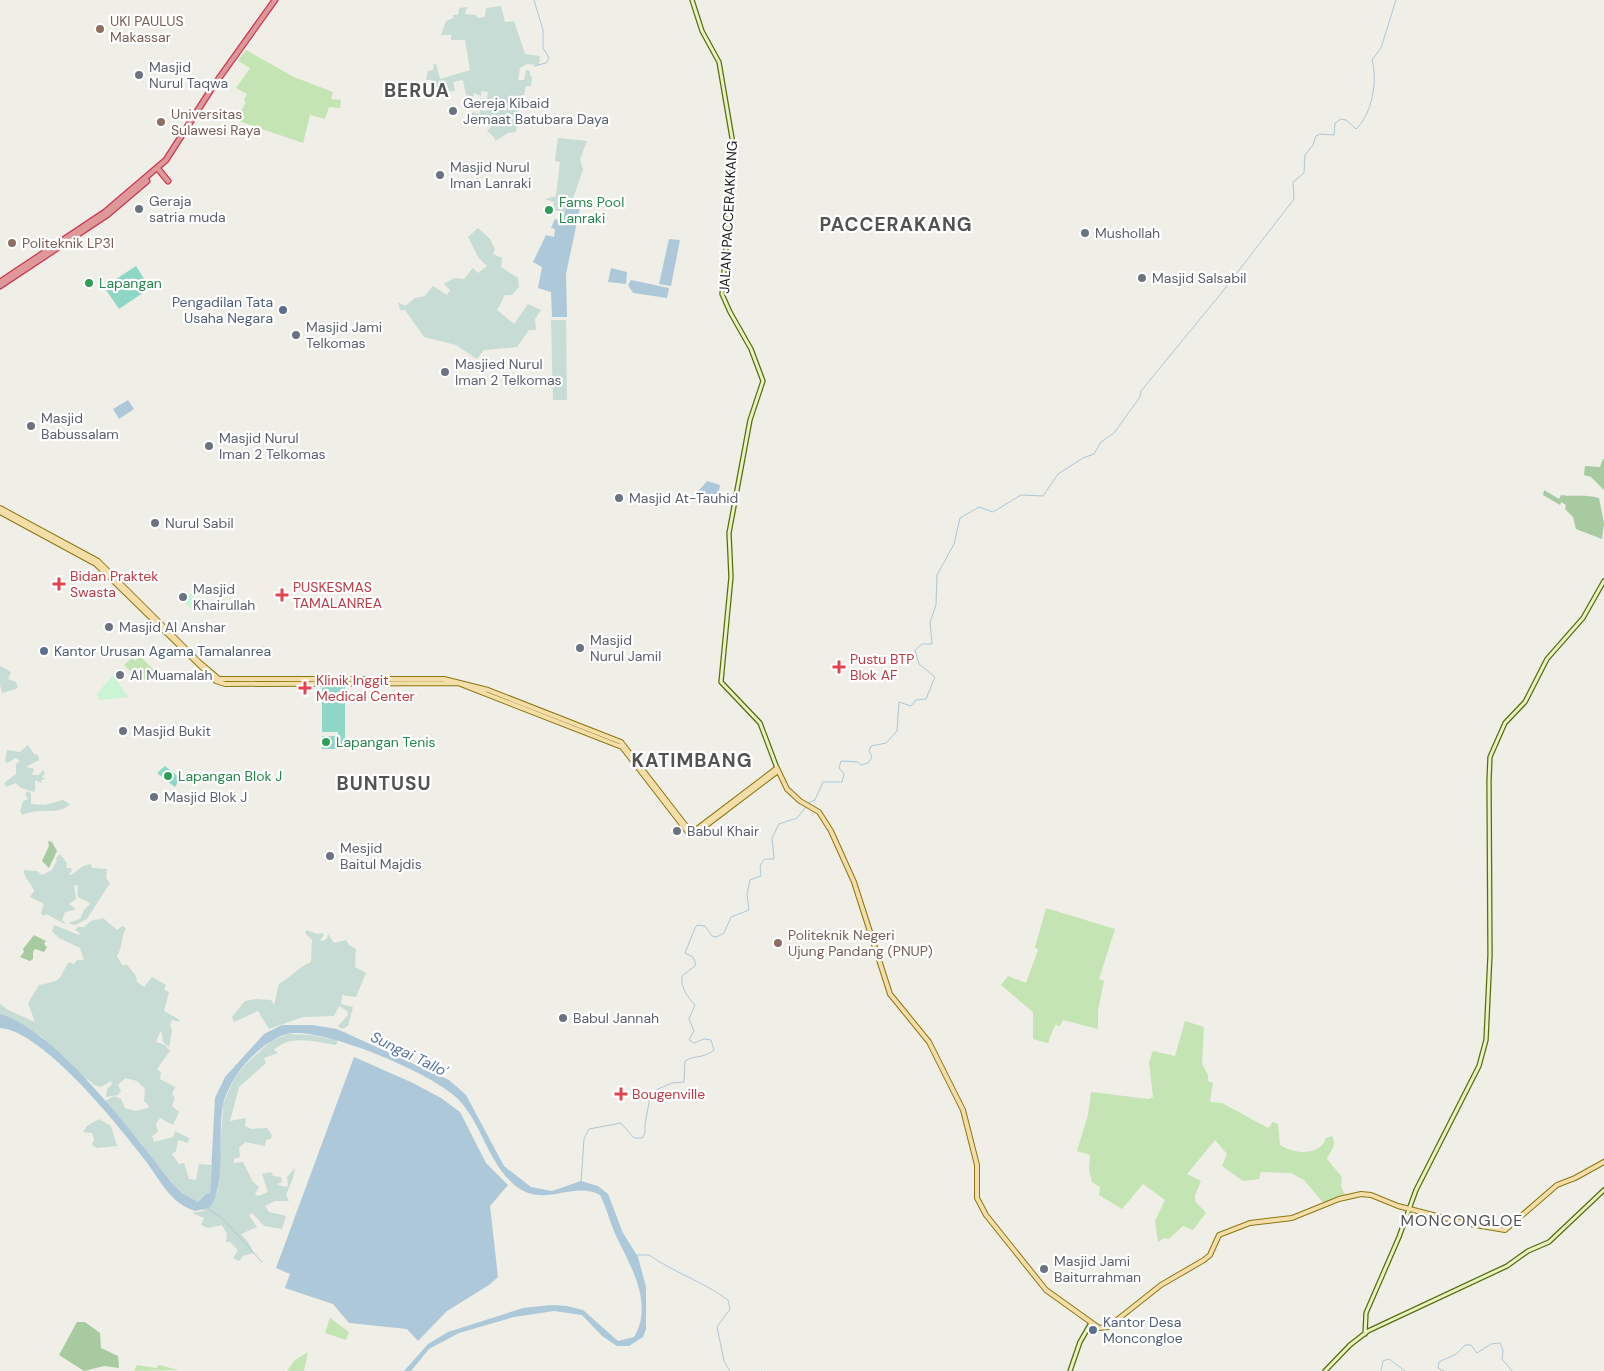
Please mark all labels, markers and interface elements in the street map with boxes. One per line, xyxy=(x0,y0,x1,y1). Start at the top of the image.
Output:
place label: UKI PAULUS Makassar xyxy=(110,12,184,46)
marker: UKI PAULUS Makassar xyxy=(94,23,106,35)
place label: Masjid Nurul Taqwa xyxy=(149,58,228,92)
marker: Masjid Nurul Taqwa xyxy=(133,69,145,81)
district label: BERUA xyxy=(384,78,450,103)
place label: Gereja Kibaid Jemaat Batubara Daya xyxy=(463,94,609,128)
place label: Universitas Sulawesi Raya xyxy=(171,105,261,139)
marker: Gereja Kibaid Jemaat Batubara Daya xyxy=(447,105,459,117)
marker: Universitas Sulawesi Raya xyxy=(155,116,167,128)
street label: JALAN PACCERAKKANG xyxy=(715,140,741,294)
place label: Masjid Nurul Iman Lanraki xyxy=(450,158,531,192)
marker: Masjid Nurul Iman Lanraki xyxy=(434,169,446,181)
place label: Geraja satria muda xyxy=(149,192,226,226)
place label: Fams Pool Lanraki xyxy=(559,193,624,227)
marker: Geraja satria muda xyxy=(133,203,145,215)
marker: Fams Pool Lanraki xyxy=(543,204,555,216)
district label: PACCERAKANG xyxy=(819,212,973,237)
place label: Mushollah xyxy=(1095,224,1160,242)
marker: Mushollah xyxy=(1079,227,1091,239)
place label: Politeknik LP3I xyxy=(22,234,114,252)
marker: Politeknik LP3I xyxy=(6,237,18,249)
place label: Masjid Salsabil xyxy=(1152,269,1246,287)
marker: Masjid Salsabil xyxy=(1136,272,1148,284)
place label: Lapangan xyxy=(99,274,162,292)
marker: Lapangan xyxy=(83,277,95,289)
place label: Pengadilan Tata Usaha Negara xyxy=(172,293,273,327)
marker: Pengadilan Tata Usaha Negara xyxy=(277,304,289,316)
place label: Masjid Jami Telkomas xyxy=(306,318,382,352)
marker: Masjid Jami Telkomas xyxy=(290,329,302,341)
place label: Masjied Nurul Iman 2 Telkomas xyxy=(455,355,562,389)
marker: Masjied Nurul Iman 2 Telkomas xyxy=(439,366,451,378)
place label: Masjid Babussalam xyxy=(41,409,119,443)
marker: Masjid Babussalam xyxy=(25,420,37,432)
place label: Masjid Nurul Iman 2 Telkomas xyxy=(219,429,326,463)
marker: Masjid Nurul Iman 2 Telkomas xyxy=(203,440,215,452)
place label: Masjid At-Tauhid xyxy=(629,489,738,507)
marker: Masjid At-Tauhid xyxy=(613,492,625,504)
place label: Nurul Sabil xyxy=(165,514,234,532)
marker: Nurul Sabil xyxy=(149,517,161,529)
place label: Bidan Praktek Swasta xyxy=(70,567,158,601)
marker: Bidan Praktek Swasta xyxy=(52,577,66,591)
place label: PUSKESMAS TAMALANREA xyxy=(293,578,382,612)
place label: Masjid Khairullah xyxy=(193,580,255,614)
marker: PUSKESMAS TAMALANREA xyxy=(275,588,289,602)
marker: Masjid Khairullah xyxy=(177,591,189,603)
place label: Masjid Al Anshar xyxy=(119,618,226,636)
marker: Masjid Al Anshar xyxy=(103,621,115,633)
place label: Masjid Nurul Jamil xyxy=(590,631,661,665)
place label: Kantor Urusan Agama Tamalanrea xyxy=(54,642,271,660)
marker: Masjid Nurul Jamil xyxy=(574,642,586,654)
marker: Kantor Urusan Agama Tamalanrea xyxy=(38,645,50,657)
place label: Pustu BTP Blok AF xyxy=(850,650,914,684)
marker: Pustu BTP Blok AF xyxy=(832,660,846,674)
place label: Al Muamalah xyxy=(130,666,212,684)
marker: Al Muamalah xyxy=(114,669,126,681)
place label: Klinik Inggit Medical Center xyxy=(316,671,415,705)
marker: Klinik Inggit Medical Center xyxy=(298,681,312,695)
place label: Masjid Bukit xyxy=(133,722,211,740)
marker: Masjid Bukit xyxy=(117,725,129,737)
place label: Lapangan Tenis xyxy=(336,733,436,751)
marker: Lapangan Tenis xyxy=(320,736,332,748)
district label: KATIMBANG xyxy=(632,748,752,773)
place label: Lapangan Blok J xyxy=(178,767,282,785)
marker: Lapangan Blok J xyxy=(162,770,174,782)
district label: BUNTUSU xyxy=(337,771,431,796)
place label: Masjid Blok J xyxy=(164,788,247,806)
marker: Masjid Blok J xyxy=(148,791,160,803)
place label: Babul Khair xyxy=(687,822,759,840)
marker: Babul Khair xyxy=(671,825,683,837)
place label: Mesjid Baitul Majdis xyxy=(340,839,422,873)
marker: Mesjid Baitul Majdis xyxy=(324,850,336,862)
place label: Politeknik Negeri Ujung Pandang (PNUP) xyxy=(788,926,933,960)
marker: Politeknik Negeri Ujung Pandang (PNUP) xyxy=(772,937,784,949)
place label: Babul Jannah xyxy=(573,1009,659,1027)
marker: Babul Jannah xyxy=(557,1012,569,1024)
water label: Sungai Tallo' xyxy=(367,1027,452,1082)
place label: Bougenville xyxy=(632,1085,705,1103)
marker: Bougenville xyxy=(614,1087,628,1101)
district label: MONCONGLOE xyxy=(1401,1210,1523,1231)
place label: Masjid Jami Baiturrahman xyxy=(1054,1252,1141,1286)
marker: Masjid Jami Baiturrahman xyxy=(1038,1263,1050,1275)
place label: Kantor Desa Moncongloe xyxy=(1103,1313,1183,1347)
marker: Kantor Desa Moncongloe xyxy=(1087,1324,1099,1336)

